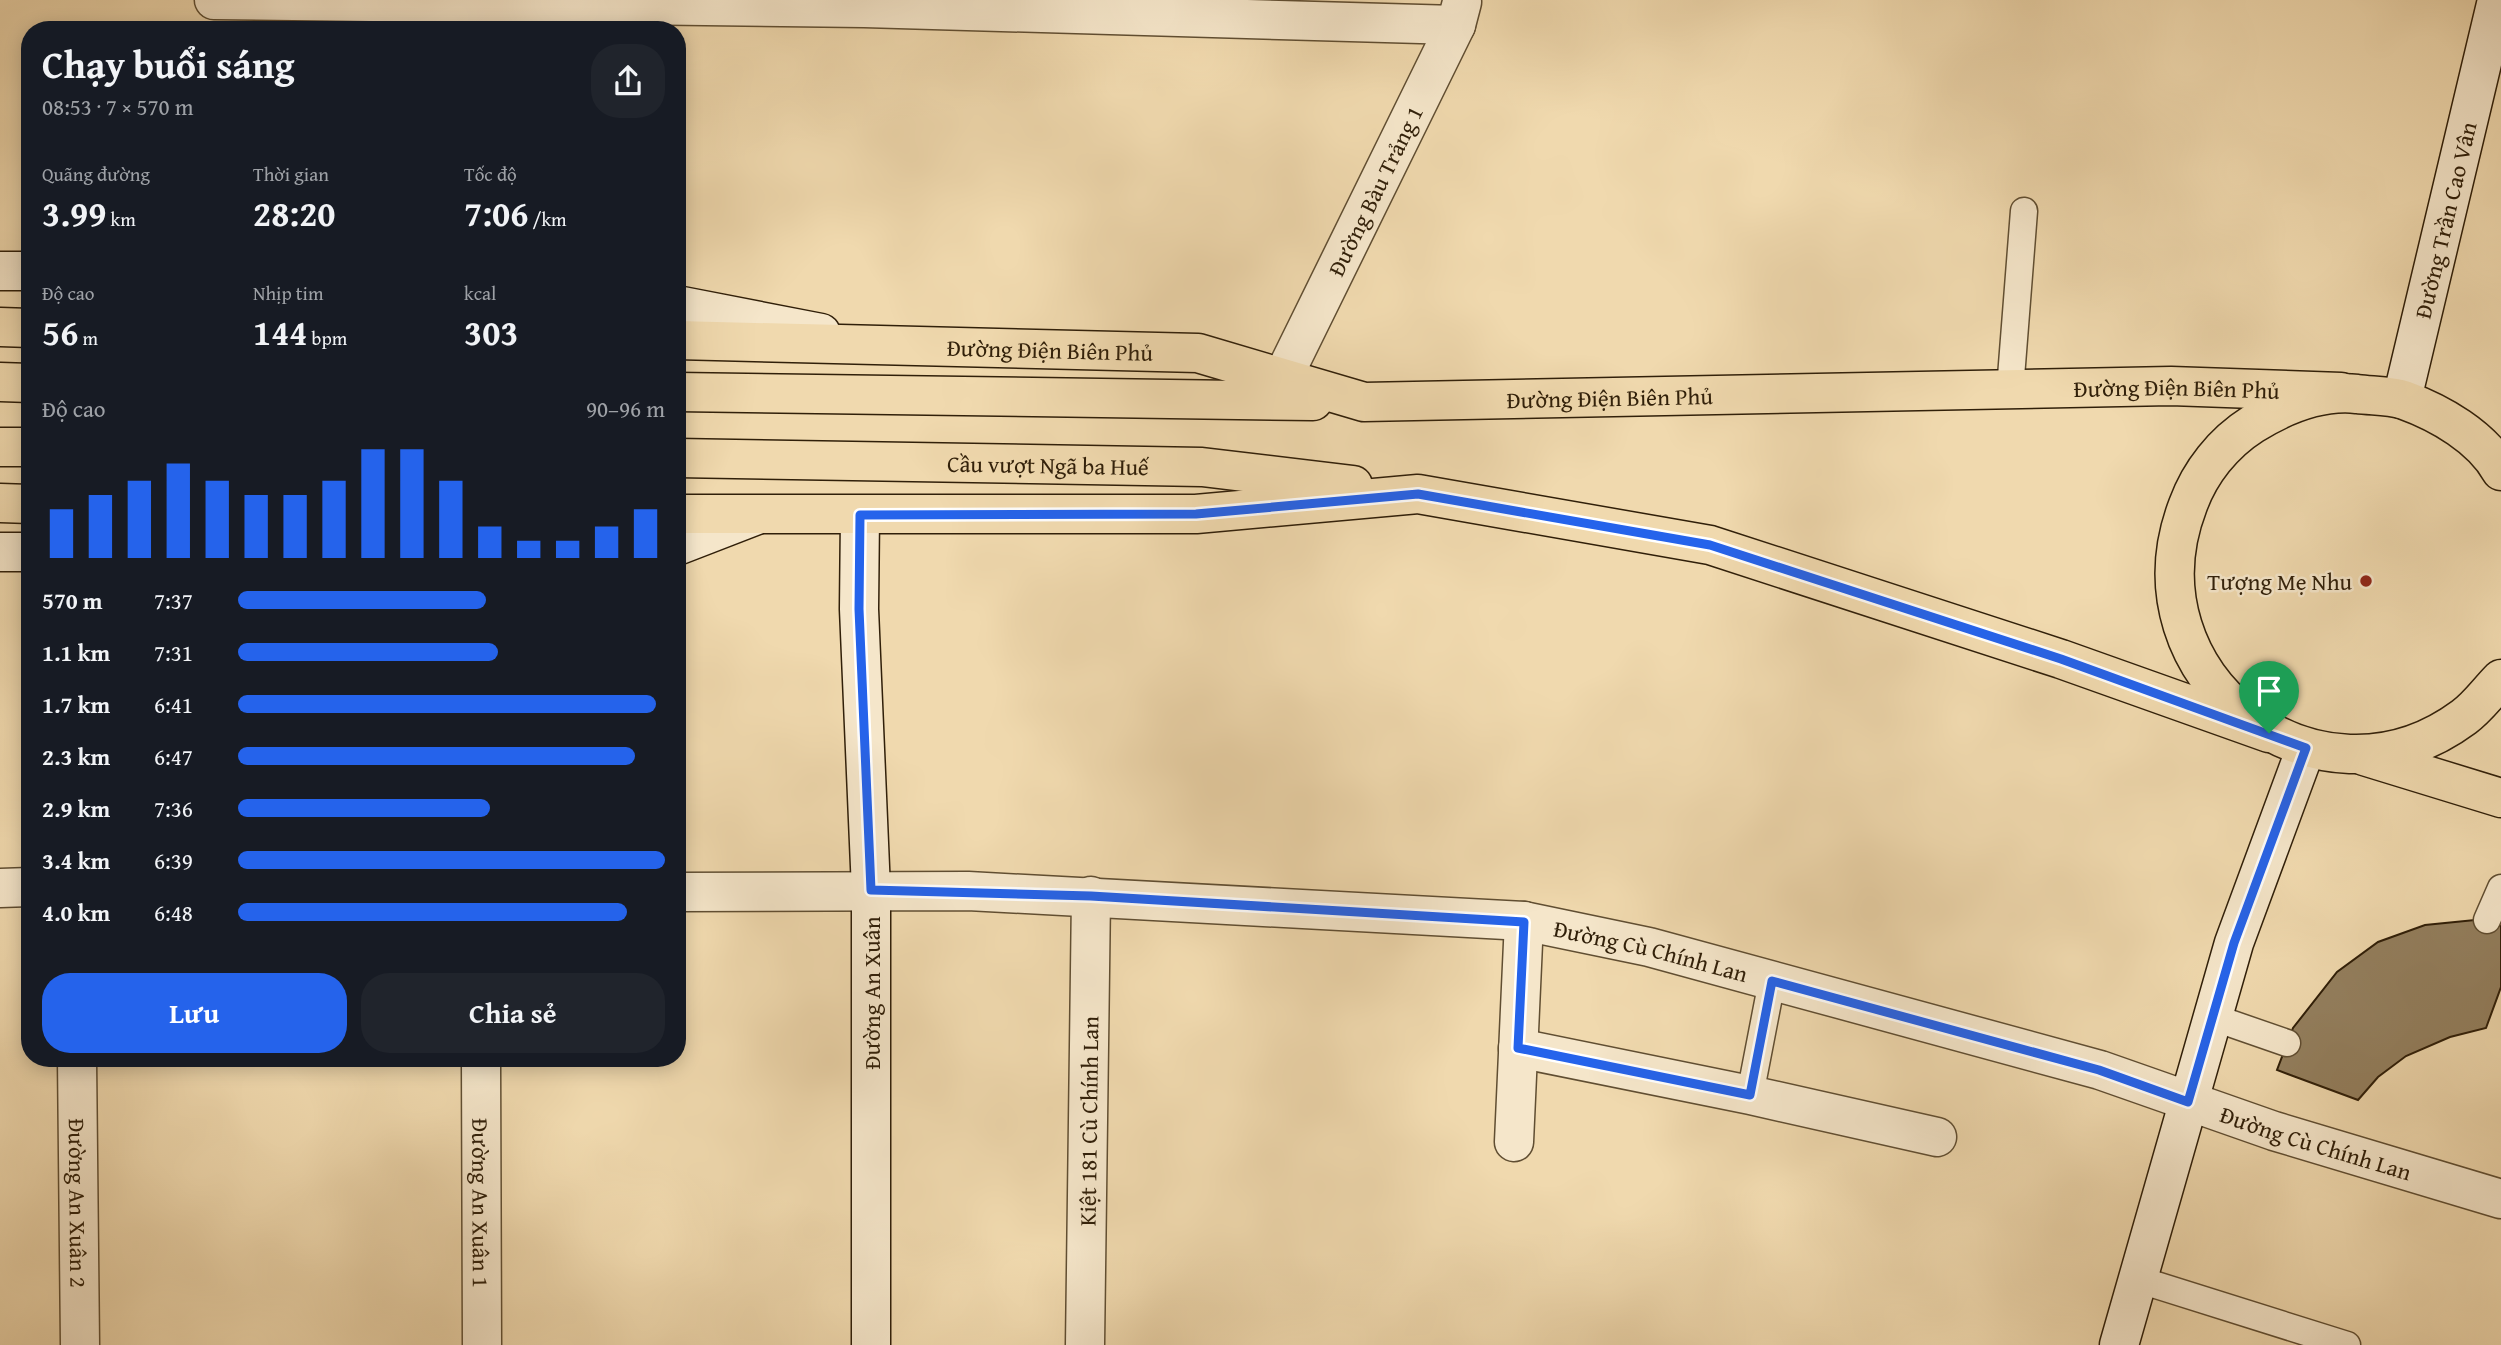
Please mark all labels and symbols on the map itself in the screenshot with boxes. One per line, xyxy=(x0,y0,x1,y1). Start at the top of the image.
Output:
street label: Đường Bàu Trảng 1 xyxy=(1319,100,1430,281)
street label: Đường Trần Cao Vân xyxy=(2405,118,2484,322)
street label: Đường Điện Biên Phủ xyxy=(946,330,1154,368)
street label: Đường Điện Biên Phủ xyxy=(2073,369,2281,406)
street label: Đường Điện Biên Phủ xyxy=(1506,379,1714,416)
street label: Cầu vượt Ngã ba Huế xyxy=(947,446,1150,483)
place label: Tượng Mẹ Nhu xyxy=(2207,565,2353,598)
marker: Tượng Mẹ Nhu xyxy=(2358,573,2374,589)
pin xyxy=(2239,661,2299,733)
street label: Đường Cù Chính Lan xyxy=(1551,911,1752,990)
street label: Đường An Xuân xyxy=(855,916,888,1070)
street label: Kiệt 181 Cù Chính Lan xyxy=(1070,1016,1106,1226)
street label: Đường Cù Chính Lan xyxy=(2216,1097,2416,1188)
street label: Đường An Xuân 2 xyxy=(61,1118,96,1288)
street label: Đường An Xuân 1 xyxy=(465,1118,498,1288)

